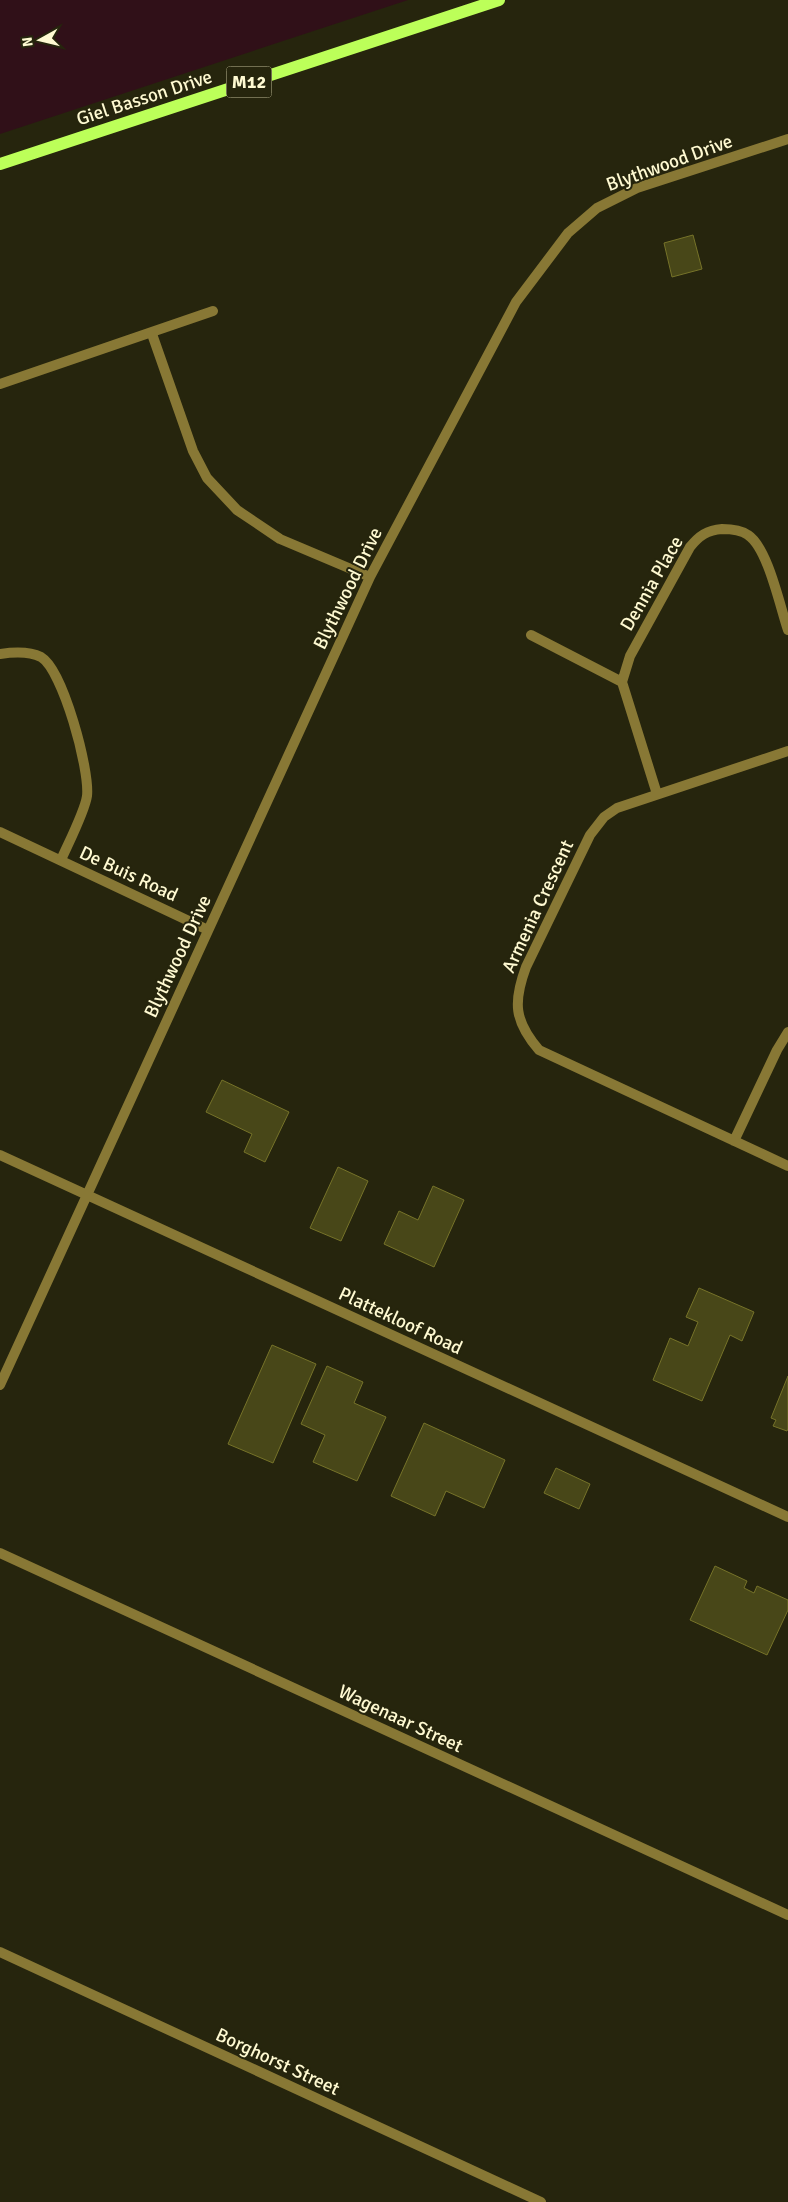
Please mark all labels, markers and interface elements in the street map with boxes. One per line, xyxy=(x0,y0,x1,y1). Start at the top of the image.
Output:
north arrow xyxy=(15,15,65,65)
text: N xyxy=(19,36,37,48)
street label: Giel Basson Drive xyxy=(73,65,215,131)
road number: M12 xyxy=(226,66,272,98)
street label: Blythwood Drive xyxy=(603,129,736,197)
street label: Blythwood Drive xyxy=(308,524,388,653)
street label: Dennia Place xyxy=(615,532,689,635)
street label: Armenia Crescent xyxy=(497,836,579,977)
street label: De Buis Road xyxy=(75,841,182,907)
street label: Blythwood Drive xyxy=(139,891,217,1022)
street label: Plattekloof Road xyxy=(335,1282,466,1360)
street label: Wagenaar Street xyxy=(334,1680,467,1758)
street label: Borghorst Street xyxy=(212,2023,344,2101)

